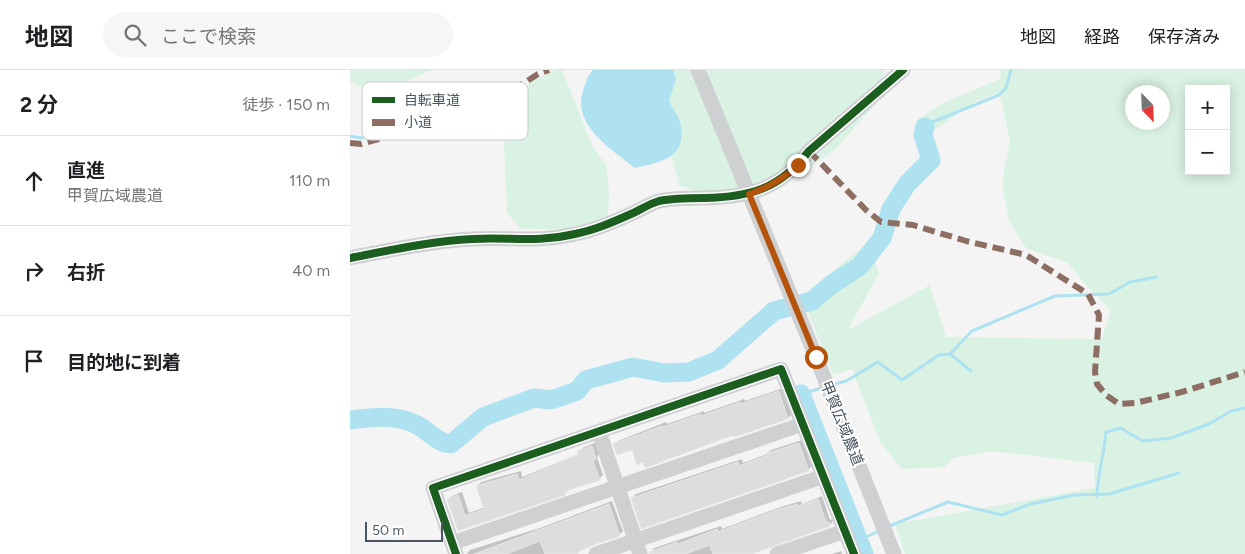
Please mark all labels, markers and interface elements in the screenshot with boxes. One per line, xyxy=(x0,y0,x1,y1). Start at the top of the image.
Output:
search box xyxy=(103,12,453,57)
icon: search xyxy=(121,21,149,49)
text: 地図 xyxy=(25,22,73,51)
text: ここで検索 xyxy=(161,25,256,48)
text: 地図 xyxy=(1020,26,1056,48)
text: 経路 xyxy=(1084,26,1120,48)
text: 保存済み xyxy=(1148,26,1220,48)
legend xyxy=(362,82,528,140)
north arrow xyxy=(1125,85,1170,130)
map controls xyxy=(1185,85,1230,175)
button: + xyxy=(1185,85,1230,130)
text: 2 分 xyxy=(20,92,58,117)
text: 自転車道 xyxy=(404,92,460,109)
text: 徒歩 · 150 m xyxy=(242,95,330,114)
text: 小道 xyxy=(404,114,432,131)
button: − xyxy=(1185,130,1230,175)
route end xyxy=(787,154,810,177)
text: 直進 xyxy=(67,159,105,182)
icon: ahead xyxy=(20,167,48,195)
text: 110 m xyxy=(289,171,330,190)
text: 甲賀広域農道 xyxy=(67,186,163,205)
icon: right xyxy=(20,257,48,285)
text: 右折 xyxy=(67,261,105,284)
text: 40 m xyxy=(292,261,330,280)
route start xyxy=(805,346,828,369)
icon: arrive xyxy=(20,347,48,375)
text: 目的地に到着 xyxy=(67,351,181,374)
street label: 甲賀広域農道 xyxy=(817,378,867,468)
scale bar xyxy=(365,519,442,542)
text: 50 m xyxy=(372,522,404,539)

